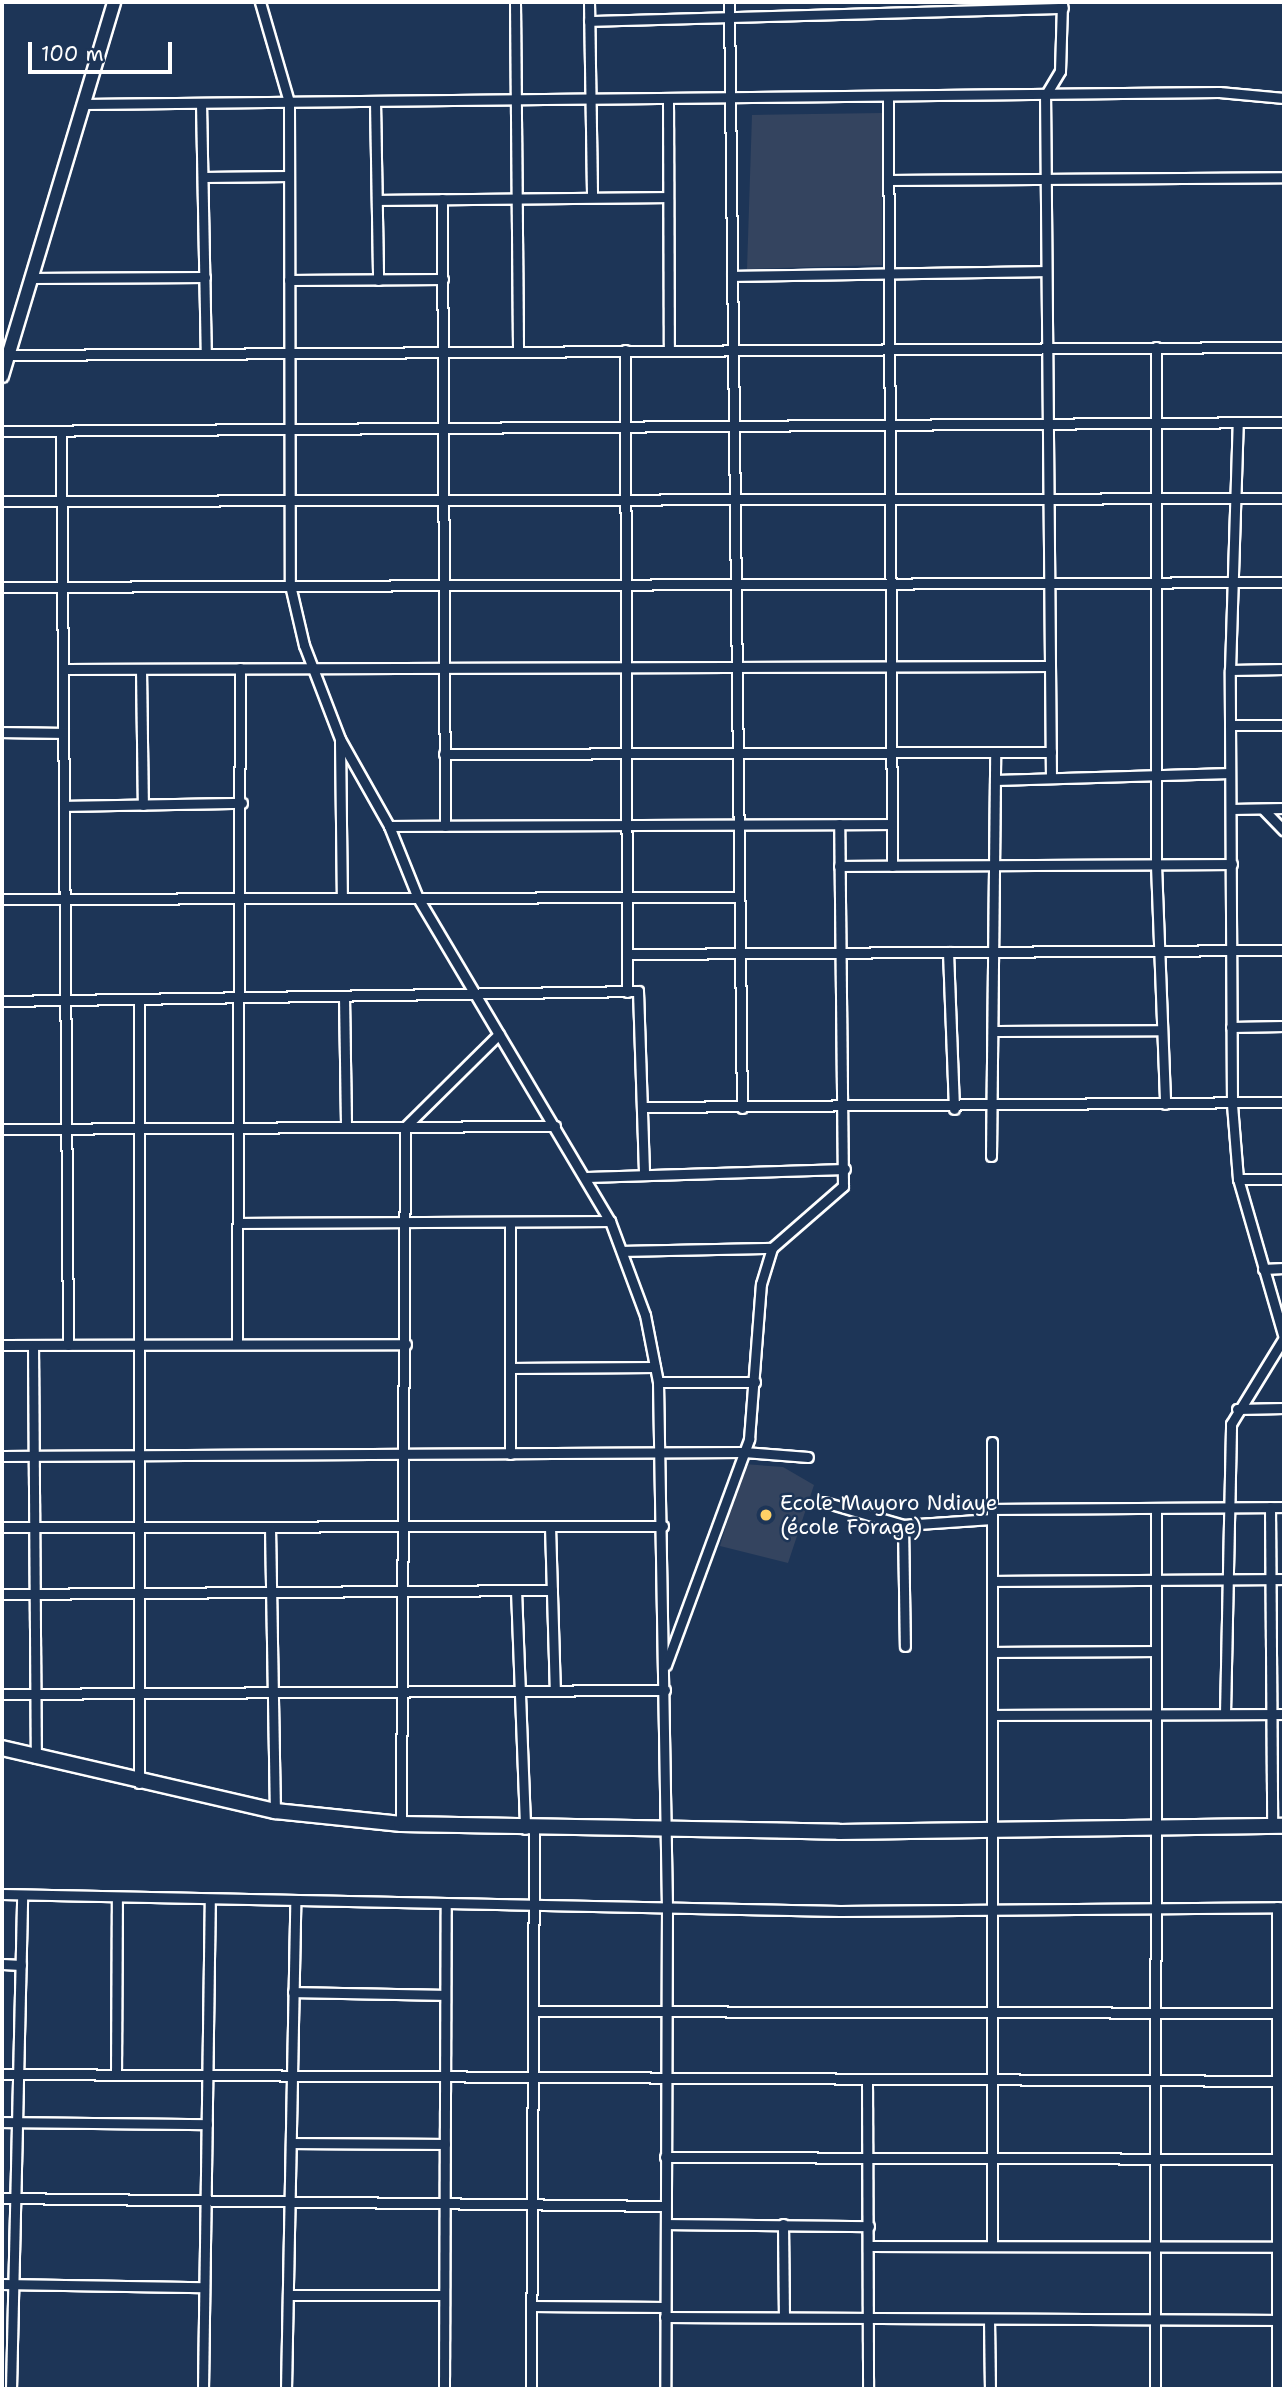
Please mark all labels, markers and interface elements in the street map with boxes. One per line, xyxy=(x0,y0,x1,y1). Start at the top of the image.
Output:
scale bar xyxy=(32,28,175,72)
text: 100 m xyxy=(41,40,104,68)
place label: Ecole Mayoro Ndiaye (école Forage) xyxy=(780,1490,998,1540)
marker: Ecole Mayoro Ndiaye (école Forage) xyxy=(758,1507,774,1523)

